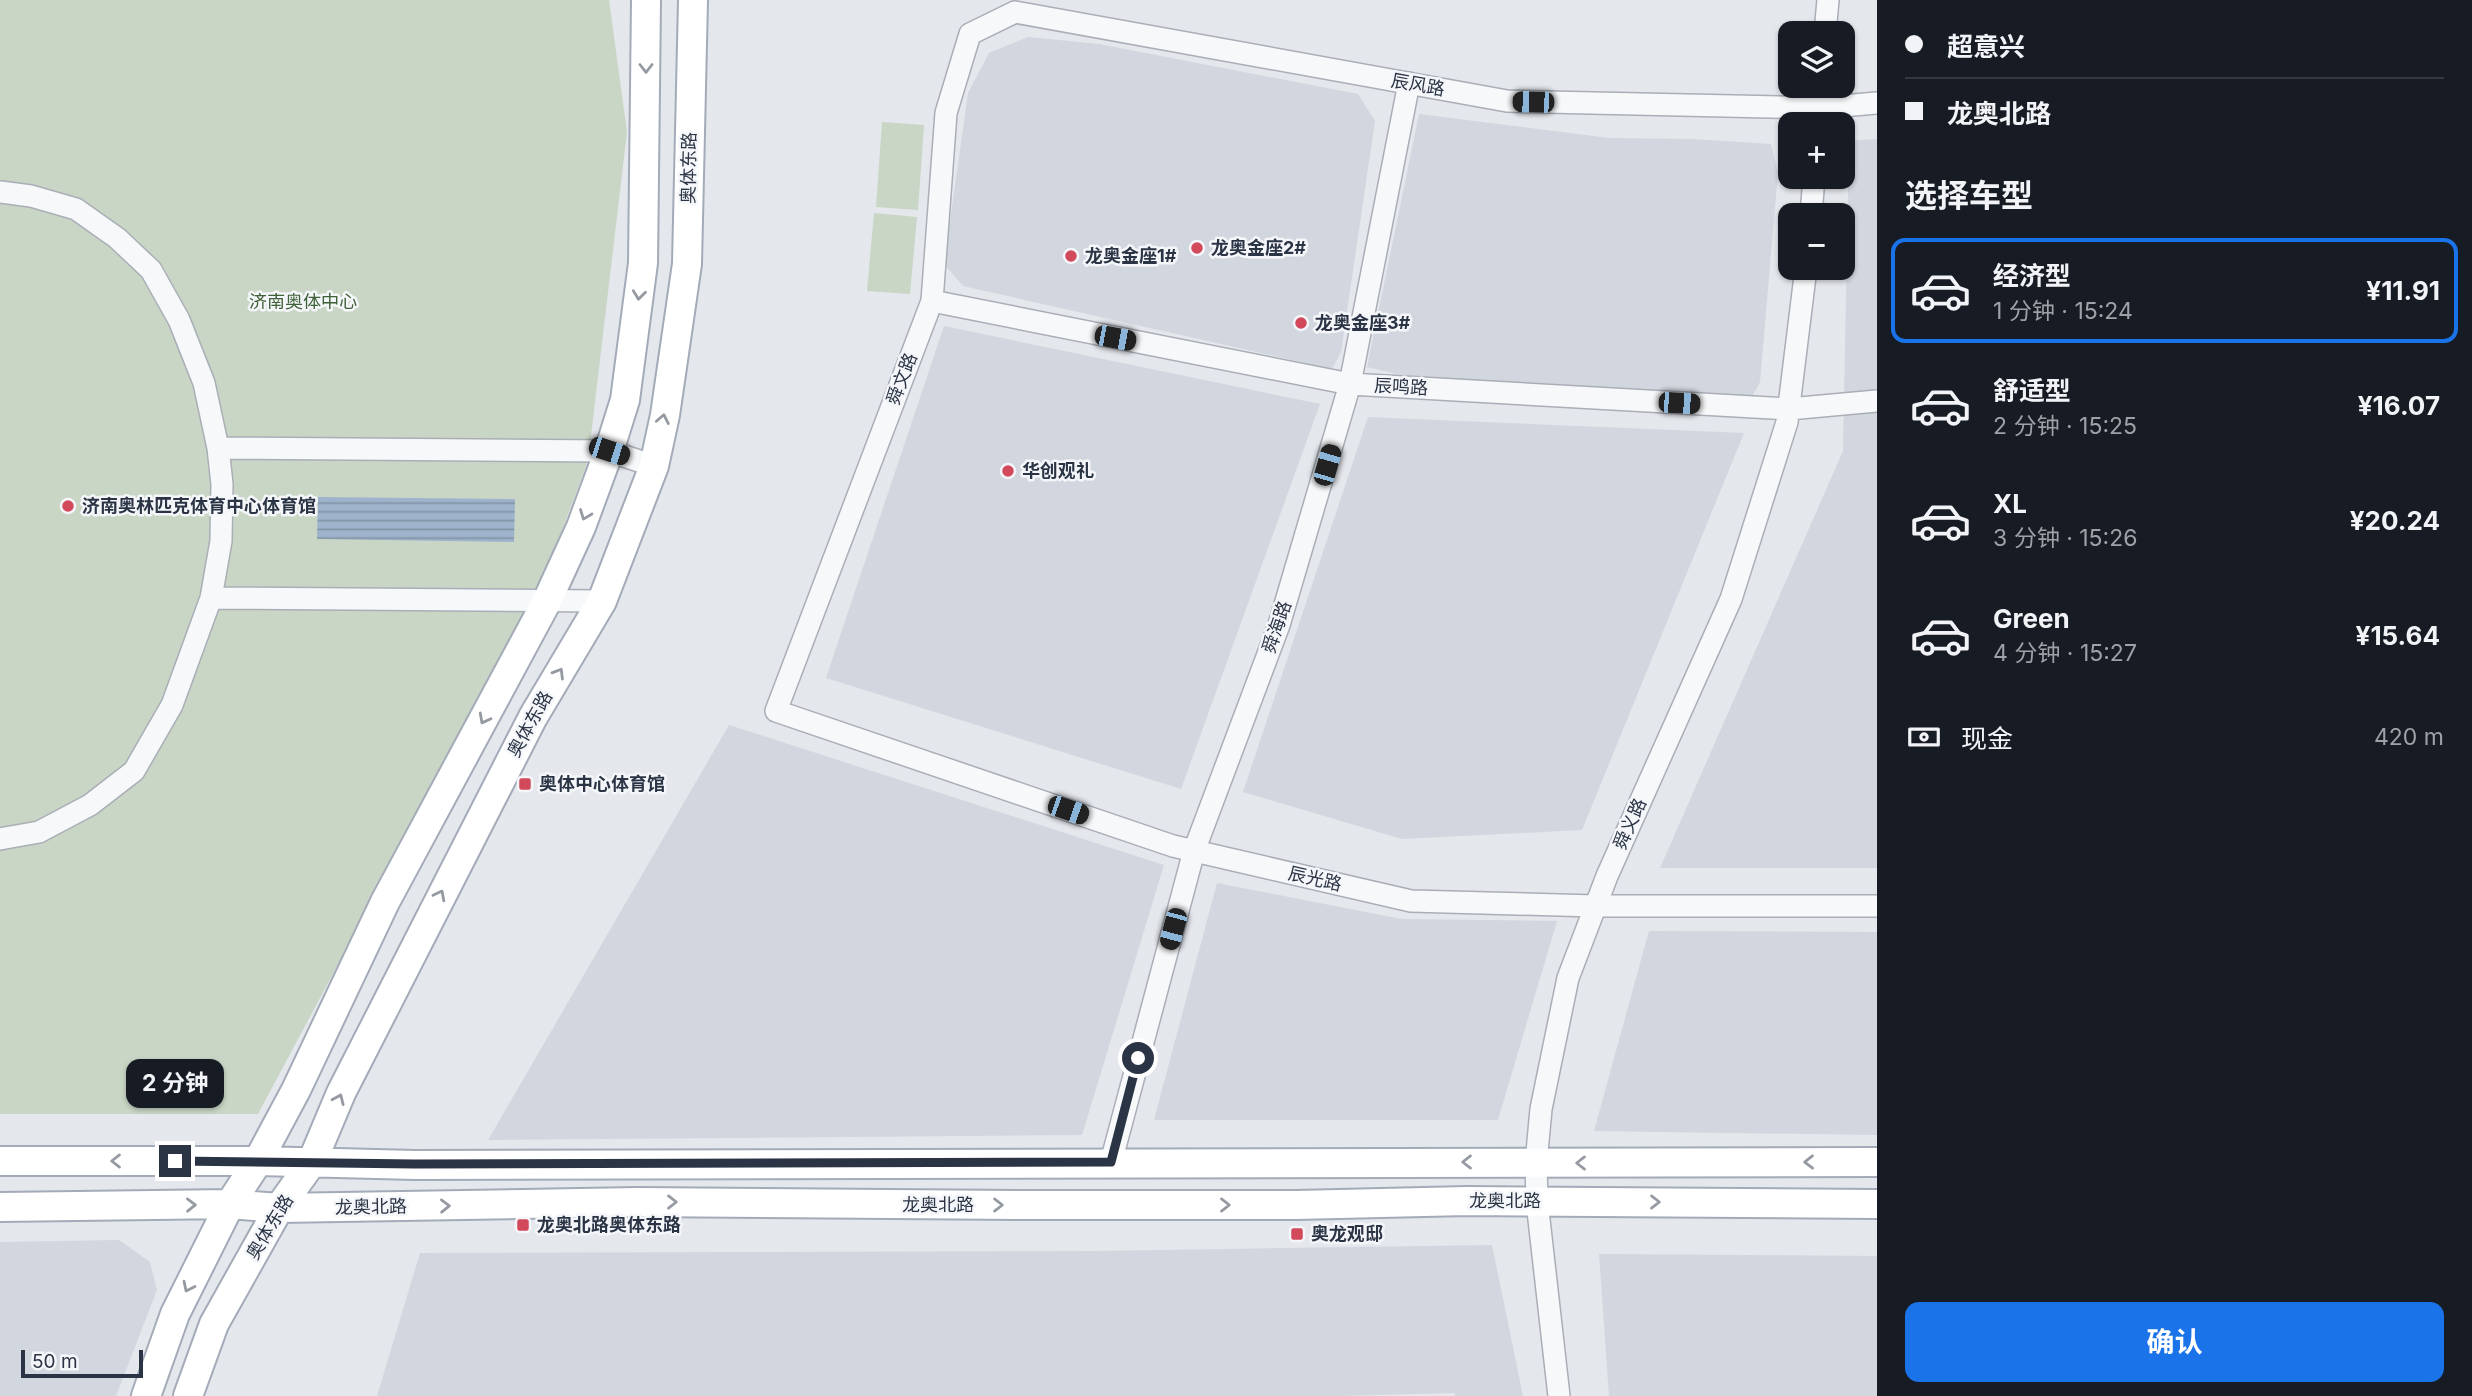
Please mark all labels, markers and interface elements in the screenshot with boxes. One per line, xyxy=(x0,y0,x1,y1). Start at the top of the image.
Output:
map controls xyxy=(1778,21,1855,280)
button: layers xyxy=(1778,21,1855,98)
text: 超意兴 xyxy=(1947,31,2025,62)
one-way arrow xyxy=(638,63,654,74)
street label: 辰风路 xyxy=(1390,69,1446,100)
car xyxy=(1512,91,1555,113)
text: 龙奥北路 xyxy=(1947,98,2051,129)
button: + xyxy=(1778,112,1855,189)
street label: 奥体东路 xyxy=(677,132,700,204)
text: 选择车型 xyxy=(1905,176,2033,215)
button: − xyxy=(1778,203,1855,280)
place label: 龙奥金座2# xyxy=(1211,237,1306,258)
marker: 龙奥金座2# xyxy=(1189,240,1205,256)
place label: 龙奥金座1# xyxy=(1085,245,1177,266)
marker: 龙奥金座1# xyxy=(1063,248,1079,264)
icon: car xyxy=(1909,259,1972,322)
text: 经济型 xyxy=(1993,260,2071,291)
text: ¥11.91 xyxy=(2366,275,2440,306)
one-way arrow xyxy=(631,290,646,301)
park label: 济南奥体中心 xyxy=(249,291,357,312)
text: 1 分钟 · 15:24 xyxy=(1993,297,2133,325)
place label: 龙奥金座3# xyxy=(1315,312,1411,333)
marker: 龙奥金座3# xyxy=(1293,315,1309,331)
car xyxy=(1093,324,1138,352)
street label: 舜文路 xyxy=(882,350,921,408)
icon: car xyxy=(1909,374,1972,437)
street label: 辰鸣路 xyxy=(1374,375,1429,398)
text: 舒适型 xyxy=(1993,375,2071,406)
text: ¥16.07 xyxy=(2358,390,2440,421)
car xyxy=(1658,391,1701,415)
text: 2 分钟 · 15:25 xyxy=(1993,412,2137,440)
one-way arrow xyxy=(655,413,670,425)
car xyxy=(586,435,633,467)
car xyxy=(1312,442,1343,488)
place label: 华创观礼 xyxy=(1022,460,1094,481)
marker: 华创观礼 xyxy=(1000,463,1016,479)
text: XL xyxy=(1993,488,2027,519)
icon: car xyxy=(1909,489,1972,552)
place label: 济南奥林匹克体育中心体育馆 xyxy=(82,495,316,516)
marker: 济南奥林匹克体育中心体育馆 xyxy=(60,498,76,514)
text: ¥20.24 xyxy=(2350,505,2440,536)
one-way arrow xyxy=(579,509,593,521)
text: 3 分钟 · 15:26 xyxy=(1993,524,2138,552)
street label: 舜海路 xyxy=(1258,598,1295,656)
text: Green xyxy=(1993,603,2070,634)
icon: car xyxy=(1909,604,1972,667)
text: ¥15.64 xyxy=(2356,620,2440,651)
text: 4 分钟 · 15:27 xyxy=(1993,639,2137,667)
one-way arrow xyxy=(551,668,564,681)
street label: 奥体东路 xyxy=(503,687,556,760)
one-way arrow xyxy=(478,711,492,724)
icon: cash xyxy=(1905,718,1943,756)
text: 现金 xyxy=(1961,723,2013,754)
text: 420 m xyxy=(2374,723,2444,751)
place label: 奥体中心体育馆 xyxy=(539,773,665,794)
marker: 奥体中心体育馆 xyxy=(517,776,533,792)
car xyxy=(1045,793,1092,827)
street label: 舜义路 xyxy=(1609,795,1650,853)
street label: 辰光路 xyxy=(1286,862,1344,895)
one-way arrow xyxy=(432,890,446,902)
car xyxy=(1158,906,1189,952)
route start xyxy=(1122,1042,1154,1074)
callout: 2 分钟 xyxy=(126,1060,224,1108)
text: 2 分钟 xyxy=(142,1069,208,1097)
one-way arrow xyxy=(331,1094,345,1106)
route end xyxy=(159,1145,191,1177)
one-way arrow xyxy=(111,1153,121,1169)
one-way arrow xyxy=(1803,1154,1814,1170)
one-way arrow xyxy=(1462,1155,1473,1170)
one-way arrow xyxy=(1576,1155,1586,1171)
street label: 奥体东路 xyxy=(242,1190,297,1263)
street label: 龙奥北路 xyxy=(1469,1190,1541,1211)
one-way arrow xyxy=(667,1194,678,1210)
street label: 龙奥北路 xyxy=(902,1194,974,1215)
one-way arrow xyxy=(1650,1194,1660,1210)
street label: 龙奥北路 xyxy=(335,1195,407,1218)
one-way arrow xyxy=(186,1197,196,1213)
one-way arrow xyxy=(993,1197,1003,1213)
one-way arrow xyxy=(1220,1197,1231,1213)
one-way arrow xyxy=(440,1198,451,1214)
place label: 龙奥北路奥体东路 xyxy=(537,1214,681,1235)
marker: 龙奥北路奥体东路 xyxy=(515,1217,531,1233)
place label: 奥龙观邸 xyxy=(1311,1223,1383,1244)
marker: 奥龙观邸 xyxy=(1289,1226,1305,1242)
one-way arrow xyxy=(183,1280,197,1292)
button: 确认 xyxy=(1905,1302,2444,1382)
scale bar xyxy=(21,1347,144,1379)
text: 50 m xyxy=(32,1350,78,1373)

